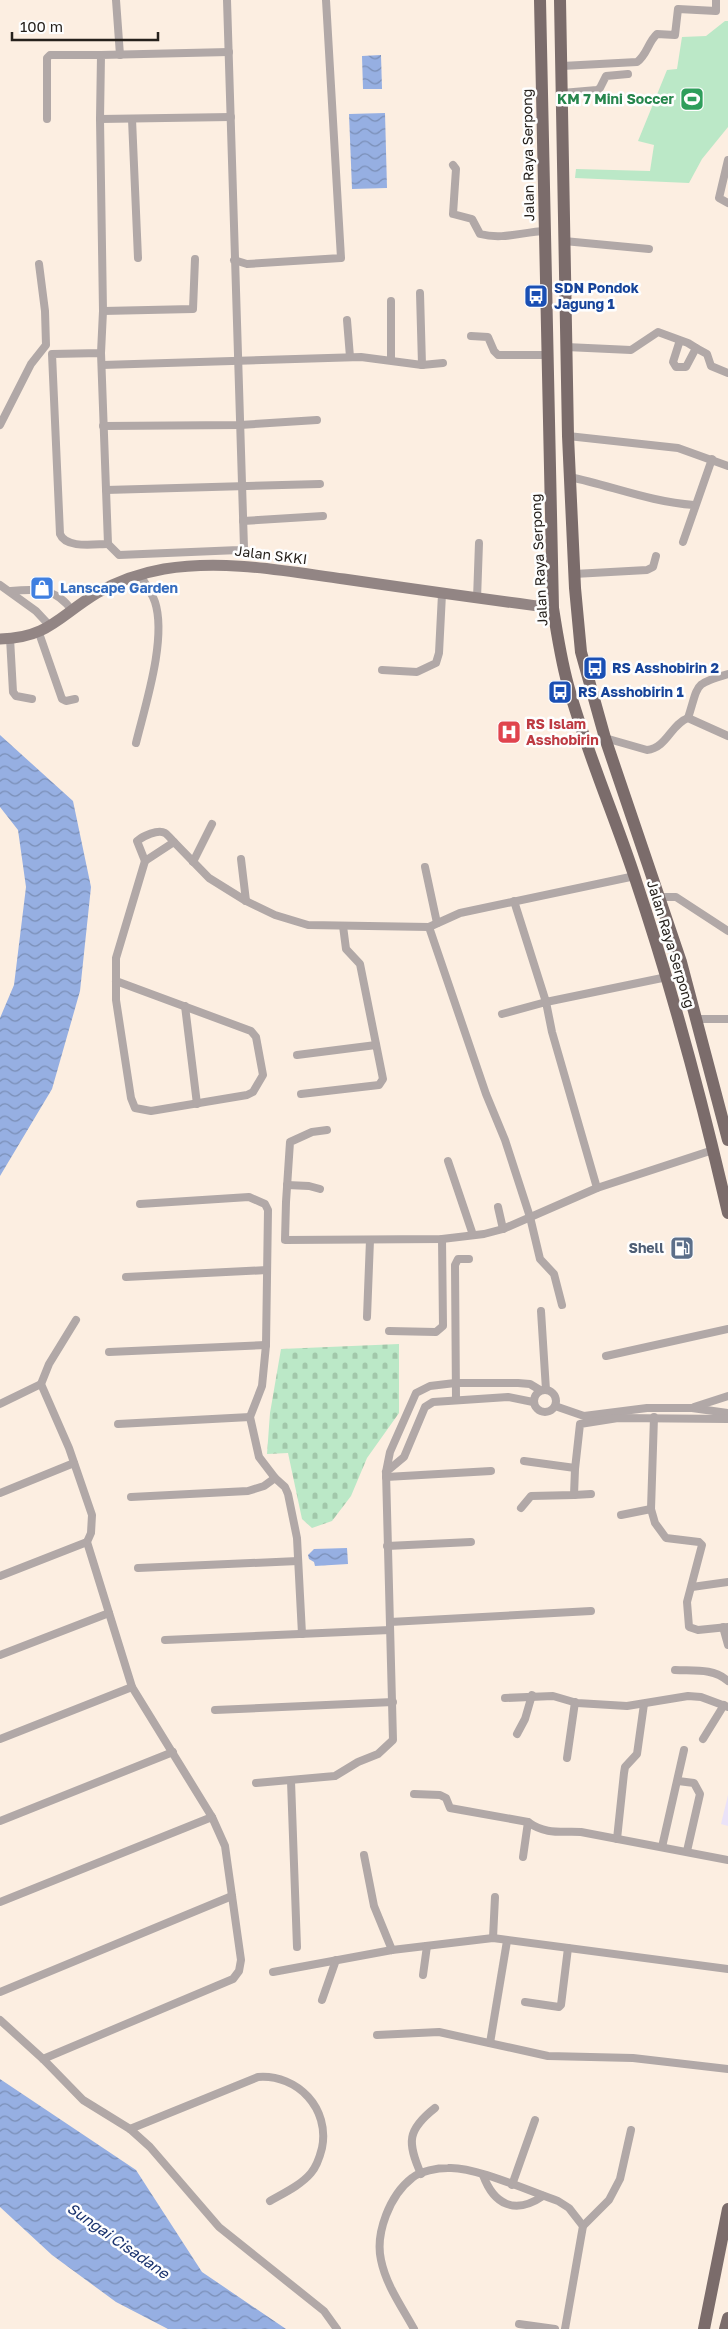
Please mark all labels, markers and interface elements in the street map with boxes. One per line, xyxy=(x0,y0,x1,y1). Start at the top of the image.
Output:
scale bar xyxy=(12,10,159,42)
text: 100 m xyxy=(20,17,63,35)
sports icon: KM 7 Mini Soccer xyxy=(679,86,705,112)
street label: Jalan Raya Serpong xyxy=(518,88,537,222)
place label: KM 7 Mini Soccer xyxy=(557,90,675,107)
place label: SDN Pondok Jagung 1 xyxy=(554,279,639,312)
bus stop icon: SDN Pondok Jagung 1 xyxy=(523,283,549,309)
street label: Jalan Raya Serpong xyxy=(527,493,550,627)
street label: Jalan SKKI xyxy=(234,542,308,567)
shop icon: Lanscape Garden xyxy=(29,575,55,601)
place label: Lanscape Garden xyxy=(60,579,178,596)
bus stop icon: RS Asshobirin 2 xyxy=(582,655,608,681)
place label: RS Asshobirin 2 xyxy=(612,659,720,676)
bus stop icon: RS Asshobirin 1 xyxy=(547,679,573,705)
place label: RS Asshobirin 1 xyxy=(578,683,684,700)
place label: RS Islam Asshobirin xyxy=(526,715,599,748)
hospital icon: RS Islam Asshobirin xyxy=(496,719,522,745)
street label: Jalan Raya Serpong xyxy=(644,878,699,1010)
fuel station icon: Shell xyxy=(669,1235,695,1261)
place label: Shell xyxy=(629,1239,664,1256)
water label: Sungai Cisadane xyxy=(64,2198,174,2283)

